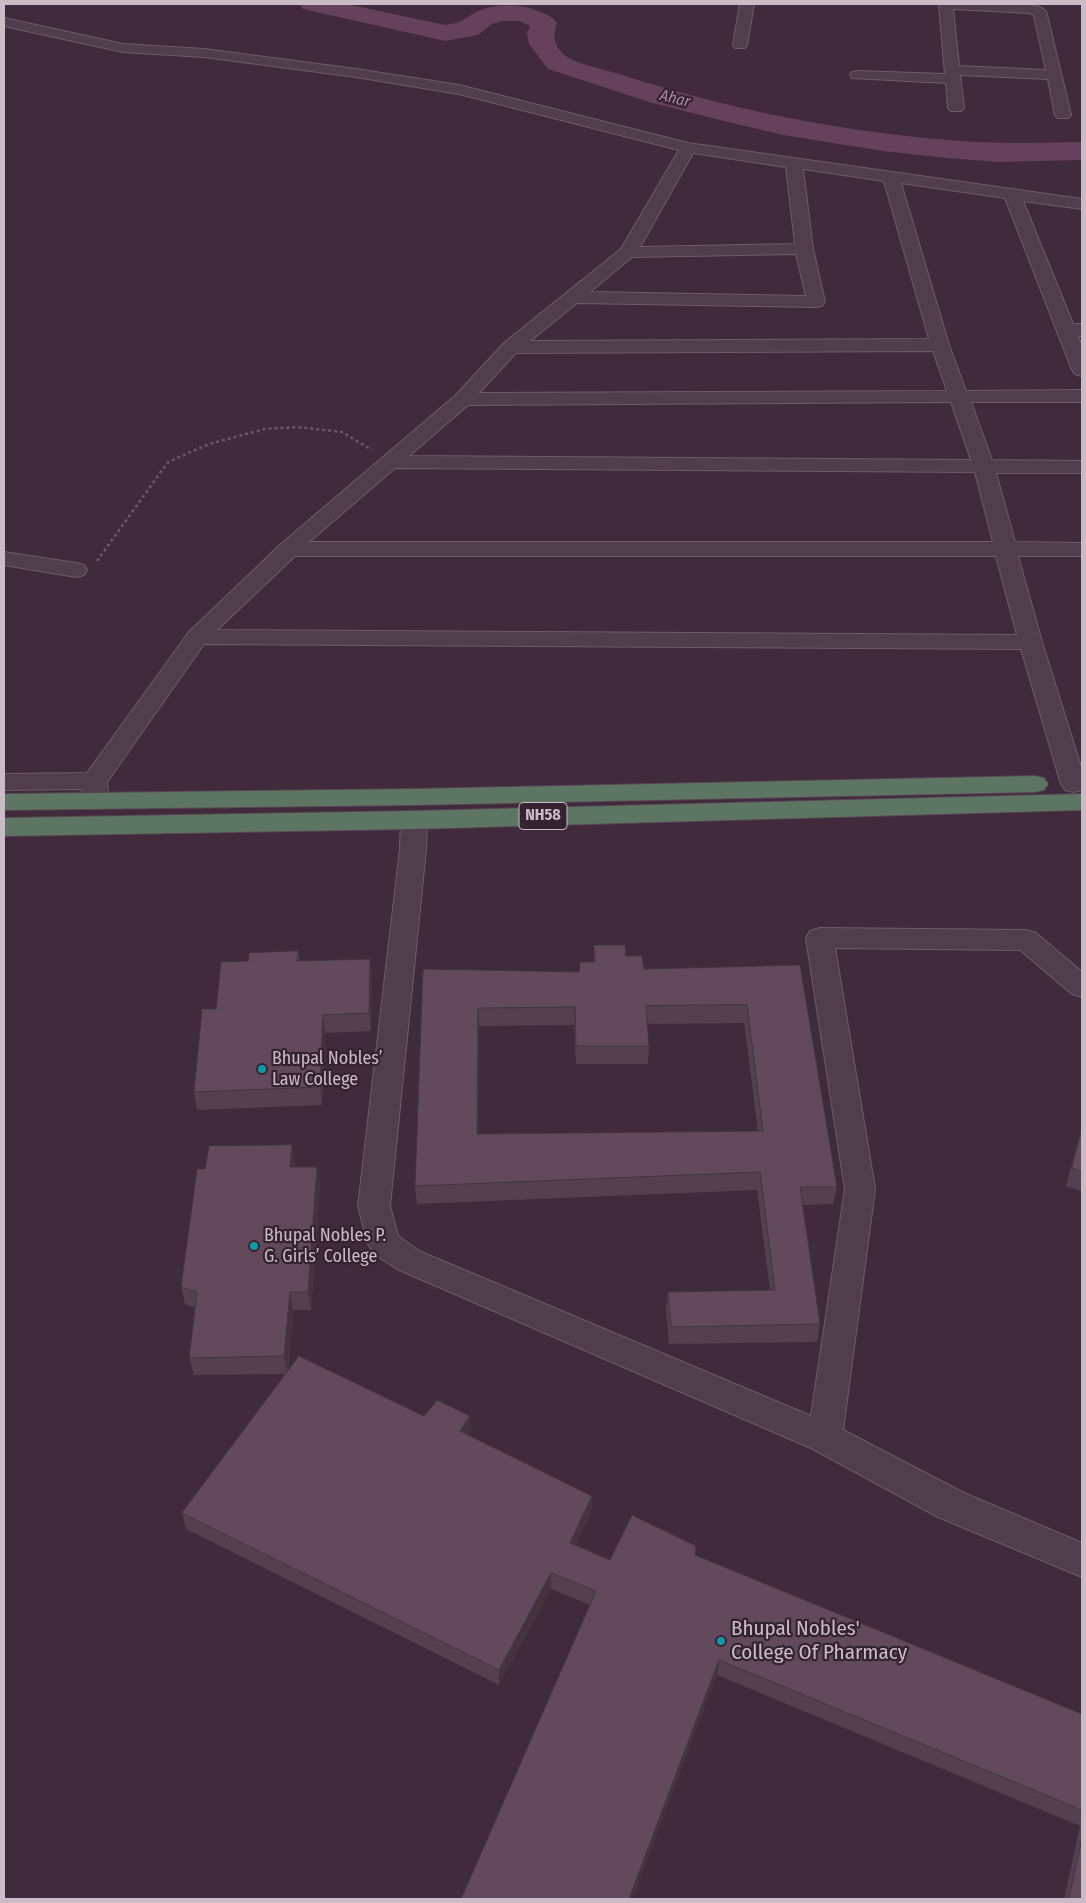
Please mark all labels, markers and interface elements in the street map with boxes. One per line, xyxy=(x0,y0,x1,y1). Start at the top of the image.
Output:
water label: Ahar xyxy=(658,86,692,112)
road number: NH58 xyxy=(519,802,567,829)
place label: Bhupal Nobles’ Law College xyxy=(272,1048,383,1090)
marker: Bhupal Nobles’ Law College xyxy=(256,1063,268,1075)
place label: Bhupal Nobles P. G. Girls’ College xyxy=(264,1225,386,1268)
marker: Bhupal Nobles P. G. Girls’ College xyxy=(248,1240,260,1252)
place label: Bhupal Nobles' College Of Pharmacy xyxy=(731,1616,907,1666)
marker: Bhupal Nobles' College Of Pharmacy xyxy=(715,1635,727,1647)

